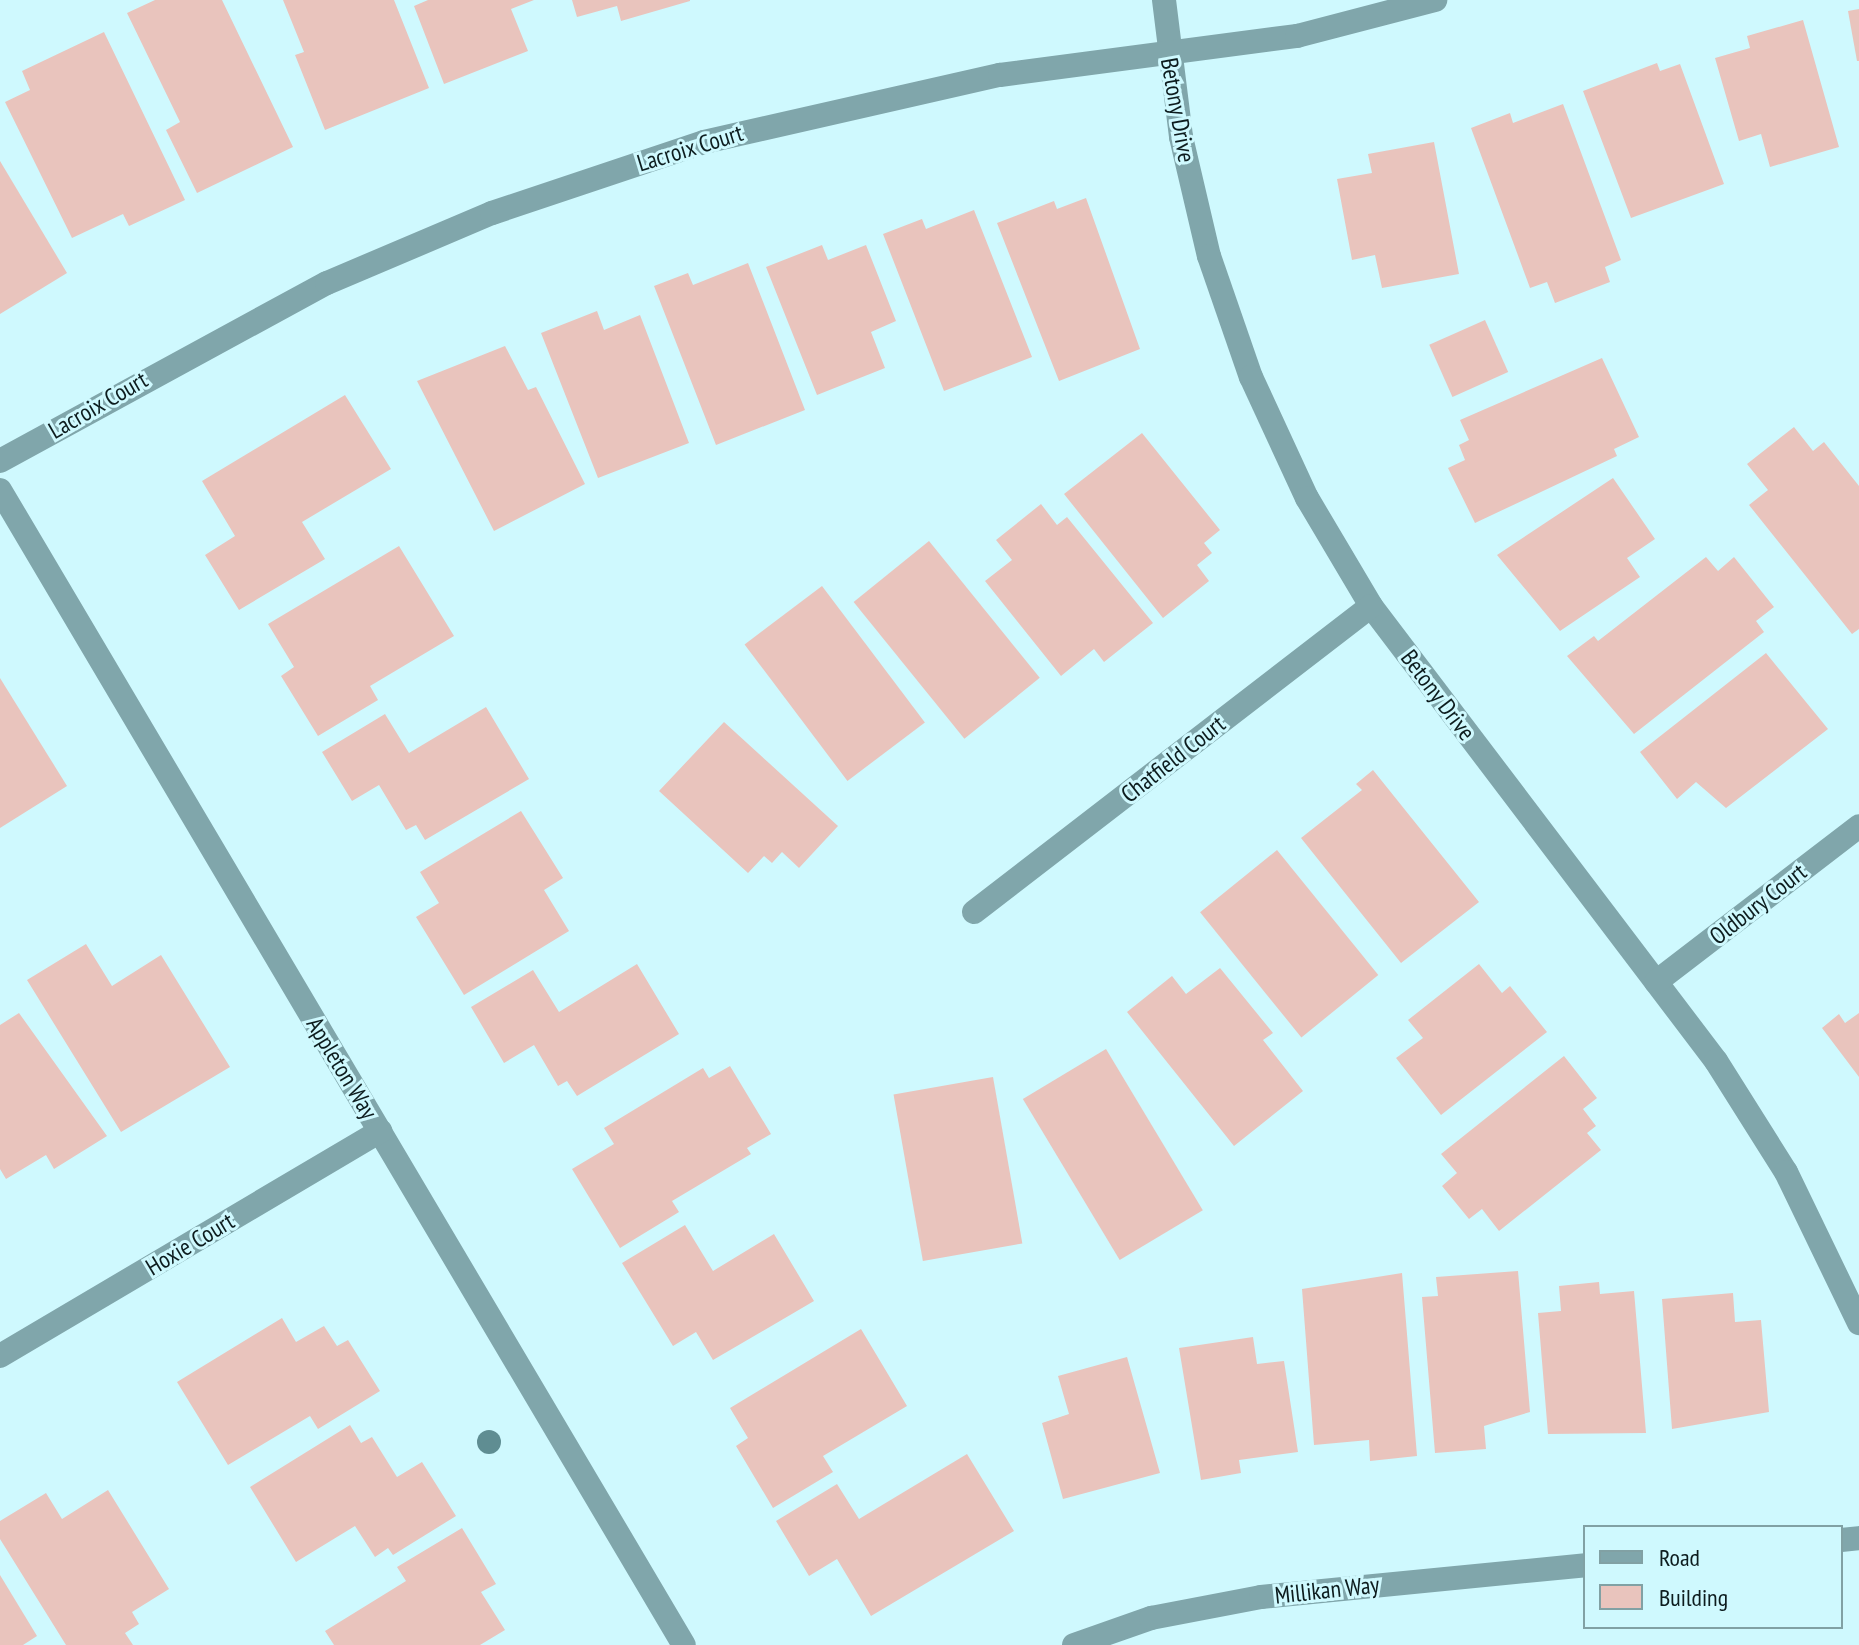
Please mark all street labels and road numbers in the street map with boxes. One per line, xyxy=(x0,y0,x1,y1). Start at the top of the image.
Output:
street label: Betony Drive xyxy=(1155,55,1201,165)
street label: Lacroix Court xyxy=(633,118,747,178)
street label: Lacroix Court xyxy=(43,365,153,445)
street label: Betony Drive xyxy=(1395,644,1481,746)
street label: Chatfield Court xyxy=(1115,709,1231,809)
street label: Oldbury Court xyxy=(1704,857,1812,951)
street label: Appleton Way xyxy=(300,1012,384,1124)
street label: Hoxie Court xyxy=(141,1206,239,1282)
street label: Millikan Way xyxy=(1273,1570,1381,1610)

